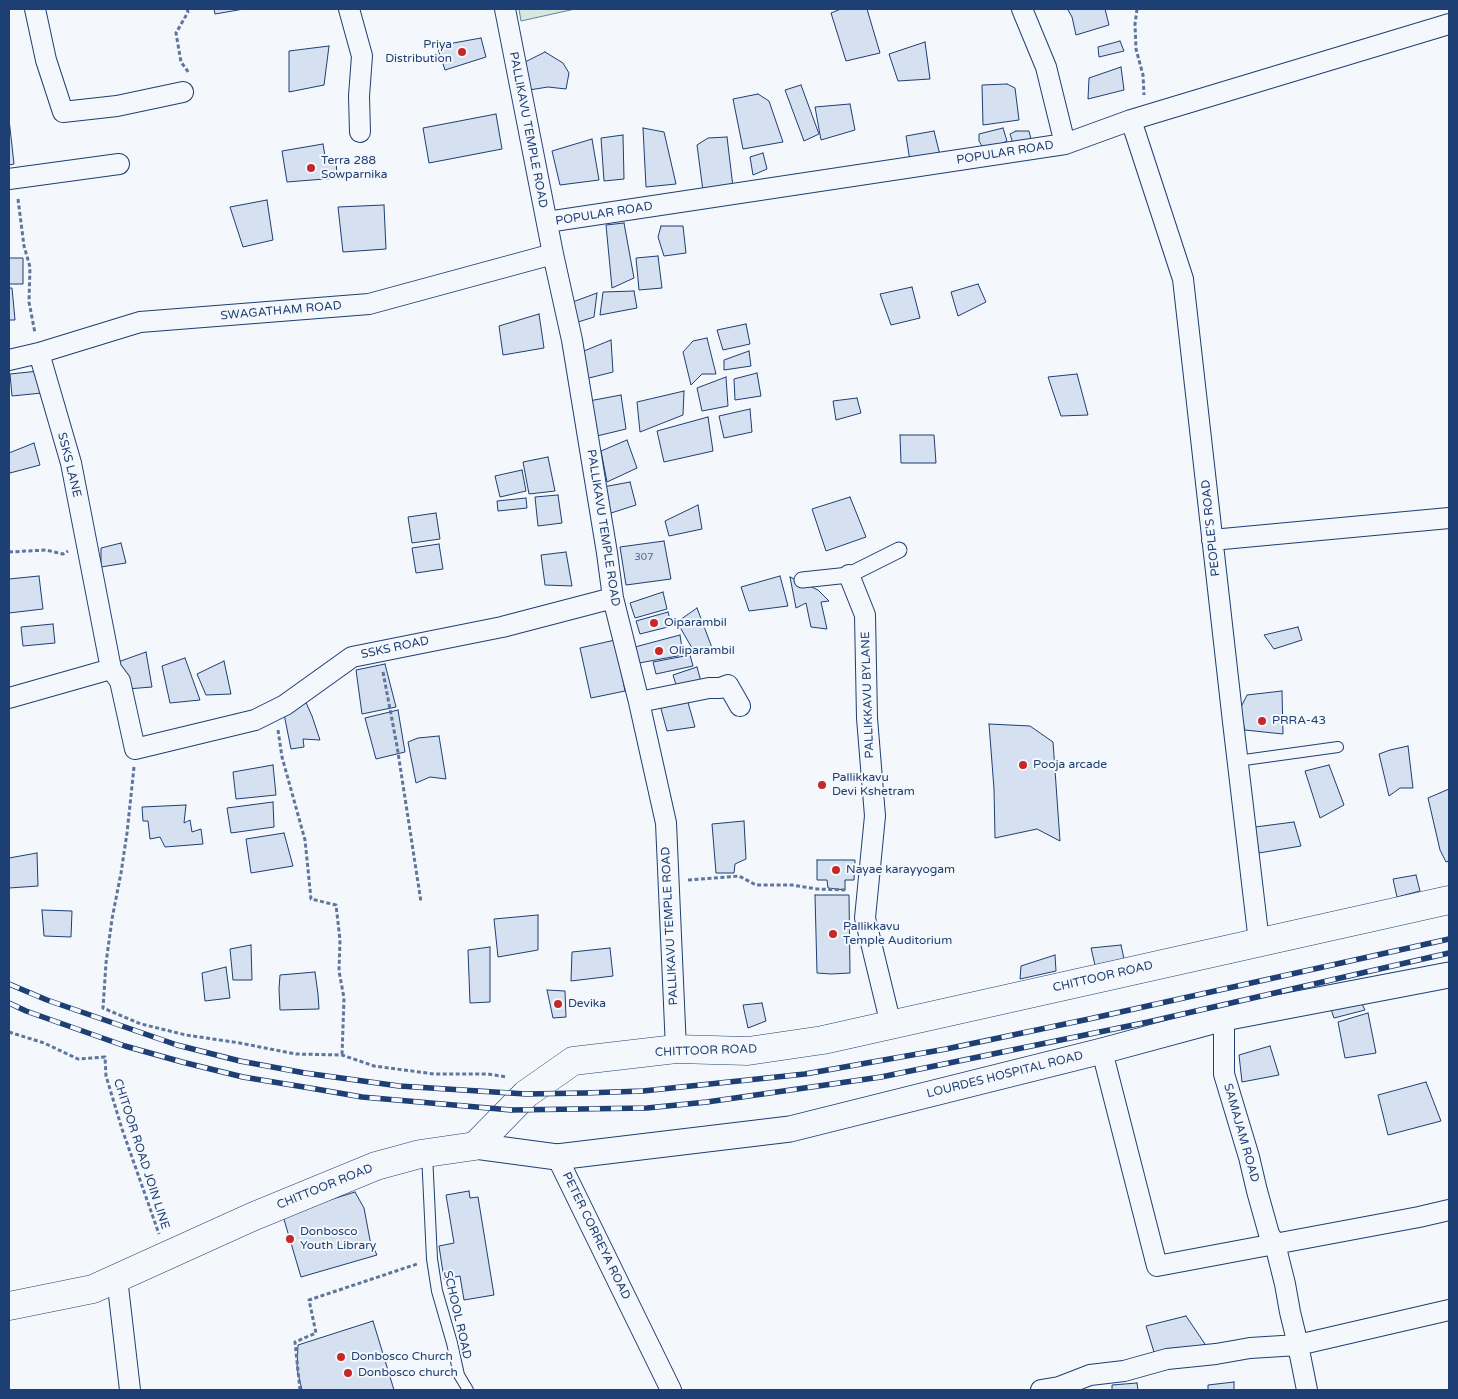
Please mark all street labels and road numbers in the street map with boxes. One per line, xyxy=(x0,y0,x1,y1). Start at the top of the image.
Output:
street label: PALLIKAVU TEMPLE ROAD xyxy=(506,51,550,209)
street label: POPULAR ROAD xyxy=(955,138,1055,168)
street label: POPULAR ROAD xyxy=(554,199,654,229)
street label: SWAGATHAM ROAD xyxy=(220,299,342,323)
street label: SSKS LANE xyxy=(54,431,84,499)
street label: PALLIKAVU TEMPLE ROAD xyxy=(583,448,623,608)
street label: PEOPLE'S ROAD xyxy=(1199,479,1223,577)
street label: PALLIKKAVU BYLANE xyxy=(859,631,877,759)
street label: SSKS ROAD xyxy=(360,634,430,662)
street label: PALLIKAVU TEMPLE ROAD xyxy=(659,846,681,1006)
street label: CHITTOOR ROAD xyxy=(1052,958,1154,996)
street label: CHITTOOR ROAD xyxy=(655,1042,757,1060)
street label: LOURDES HOSPITAL ROAD xyxy=(925,1049,1085,1101)
street label: CHITOOR ROAD JOIN LINE xyxy=(110,1077,172,1231)
street label: SAMAJAM ROAD xyxy=(1220,1082,1262,1184)
street label: CHITTOOR ROAD xyxy=(275,1161,375,1213)
street label: PETER CORREYA ROAD xyxy=(559,1170,633,1302)
street label: SCHOOL ROAD xyxy=(440,1269,474,1361)

